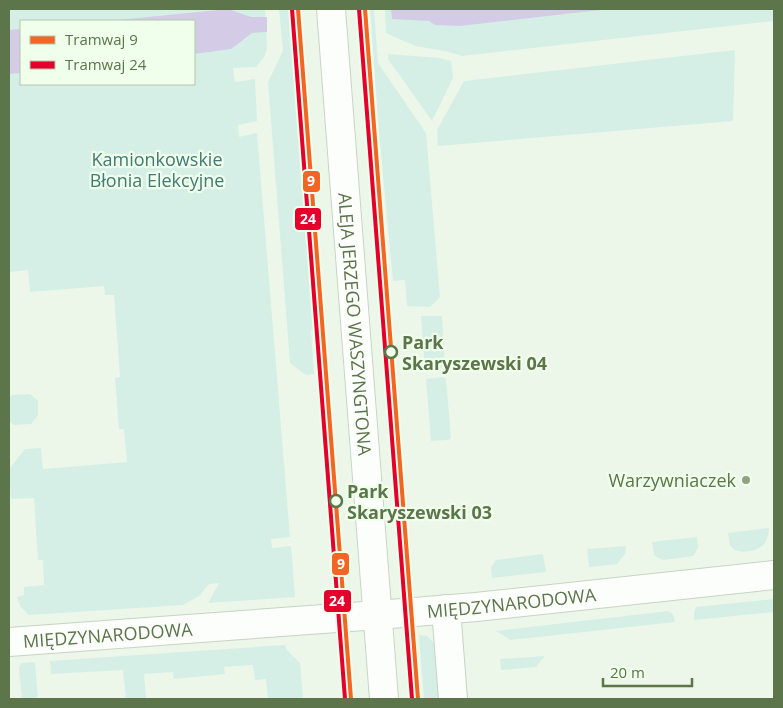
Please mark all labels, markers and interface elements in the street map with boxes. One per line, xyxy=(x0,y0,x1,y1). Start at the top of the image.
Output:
legend xyxy=(20,20,195,85)
text: Tramwaj 9 xyxy=(65,29,138,49)
text: Tramwaj 24 xyxy=(65,54,147,74)
park label: Kamionkowskie Błonia Elekcyjne xyxy=(90,147,224,192)
line badge: 9 xyxy=(302,170,321,193)
text: 9 xyxy=(307,171,315,190)
street label: ALEJA JERZEGO WASZYNGTONA xyxy=(333,192,377,457)
line badge: 24 xyxy=(294,207,322,231)
text: 24 xyxy=(300,209,316,228)
place label: Park Skaryszewski 04 xyxy=(402,330,547,375)
marker: Park Skaryszewski 04 xyxy=(384,345,398,359)
place label: Warzywniaczek xyxy=(608,468,737,492)
marker: Warzywniaczek xyxy=(740,474,752,486)
place label: Park Skaryszewski 03 xyxy=(347,479,492,524)
marker: Park Skaryszewski 03 xyxy=(329,494,343,508)
line badge: 9 xyxy=(331,552,350,576)
text: 9 xyxy=(337,554,345,573)
street label: MIĘDZYNARODOWA xyxy=(426,582,598,623)
line badge: 24 xyxy=(323,589,352,613)
text: 24 xyxy=(329,591,345,610)
street label: MIĘDZYNARODOWA xyxy=(22,617,194,653)
scale bar xyxy=(603,656,692,688)
text: 20 m xyxy=(610,662,645,682)

